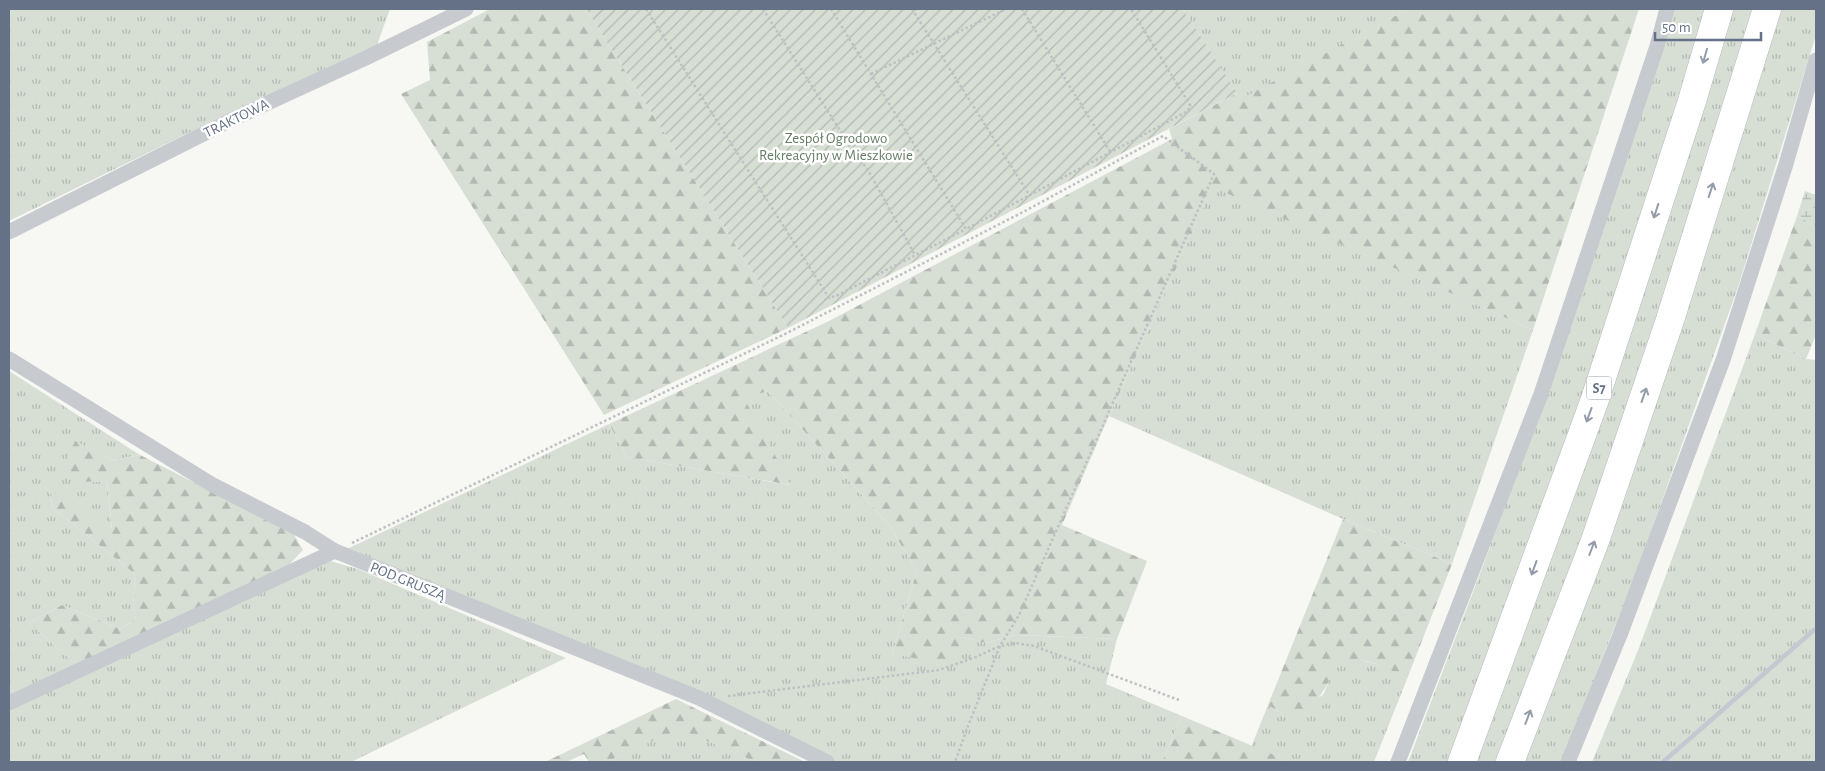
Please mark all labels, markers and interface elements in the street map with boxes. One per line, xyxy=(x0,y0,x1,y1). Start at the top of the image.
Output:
scale bar xyxy=(1655,10,1761,42)
text: 50 m xyxy=(1662,20,1691,35)
one-way arrow xyxy=(1700,47,1710,63)
street label: TRAKTOWA xyxy=(201,96,271,141)
park label: Zespół Ogrodowo Rekreacyjny w Mieszkowie xyxy=(759,131,913,163)
one-way arrow xyxy=(1706,183,1716,199)
one-way arrow xyxy=(1651,202,1661,218)
road number: S7 xyxy=(1586,376,1612,399)
one-way arrow xyxy=(1640,387,1650,403)
one-way arrow xyxy=(1584,407,1593,422)
one-way arrow xyxy=(1588,541,1597,556)
one-way arrow xyxy=(1529,559,1538,575)
street label: POD GRUSZĄ xyxy=(368,560,448,603)
one-way arrow xyxy=(1524,710,1533,725)

